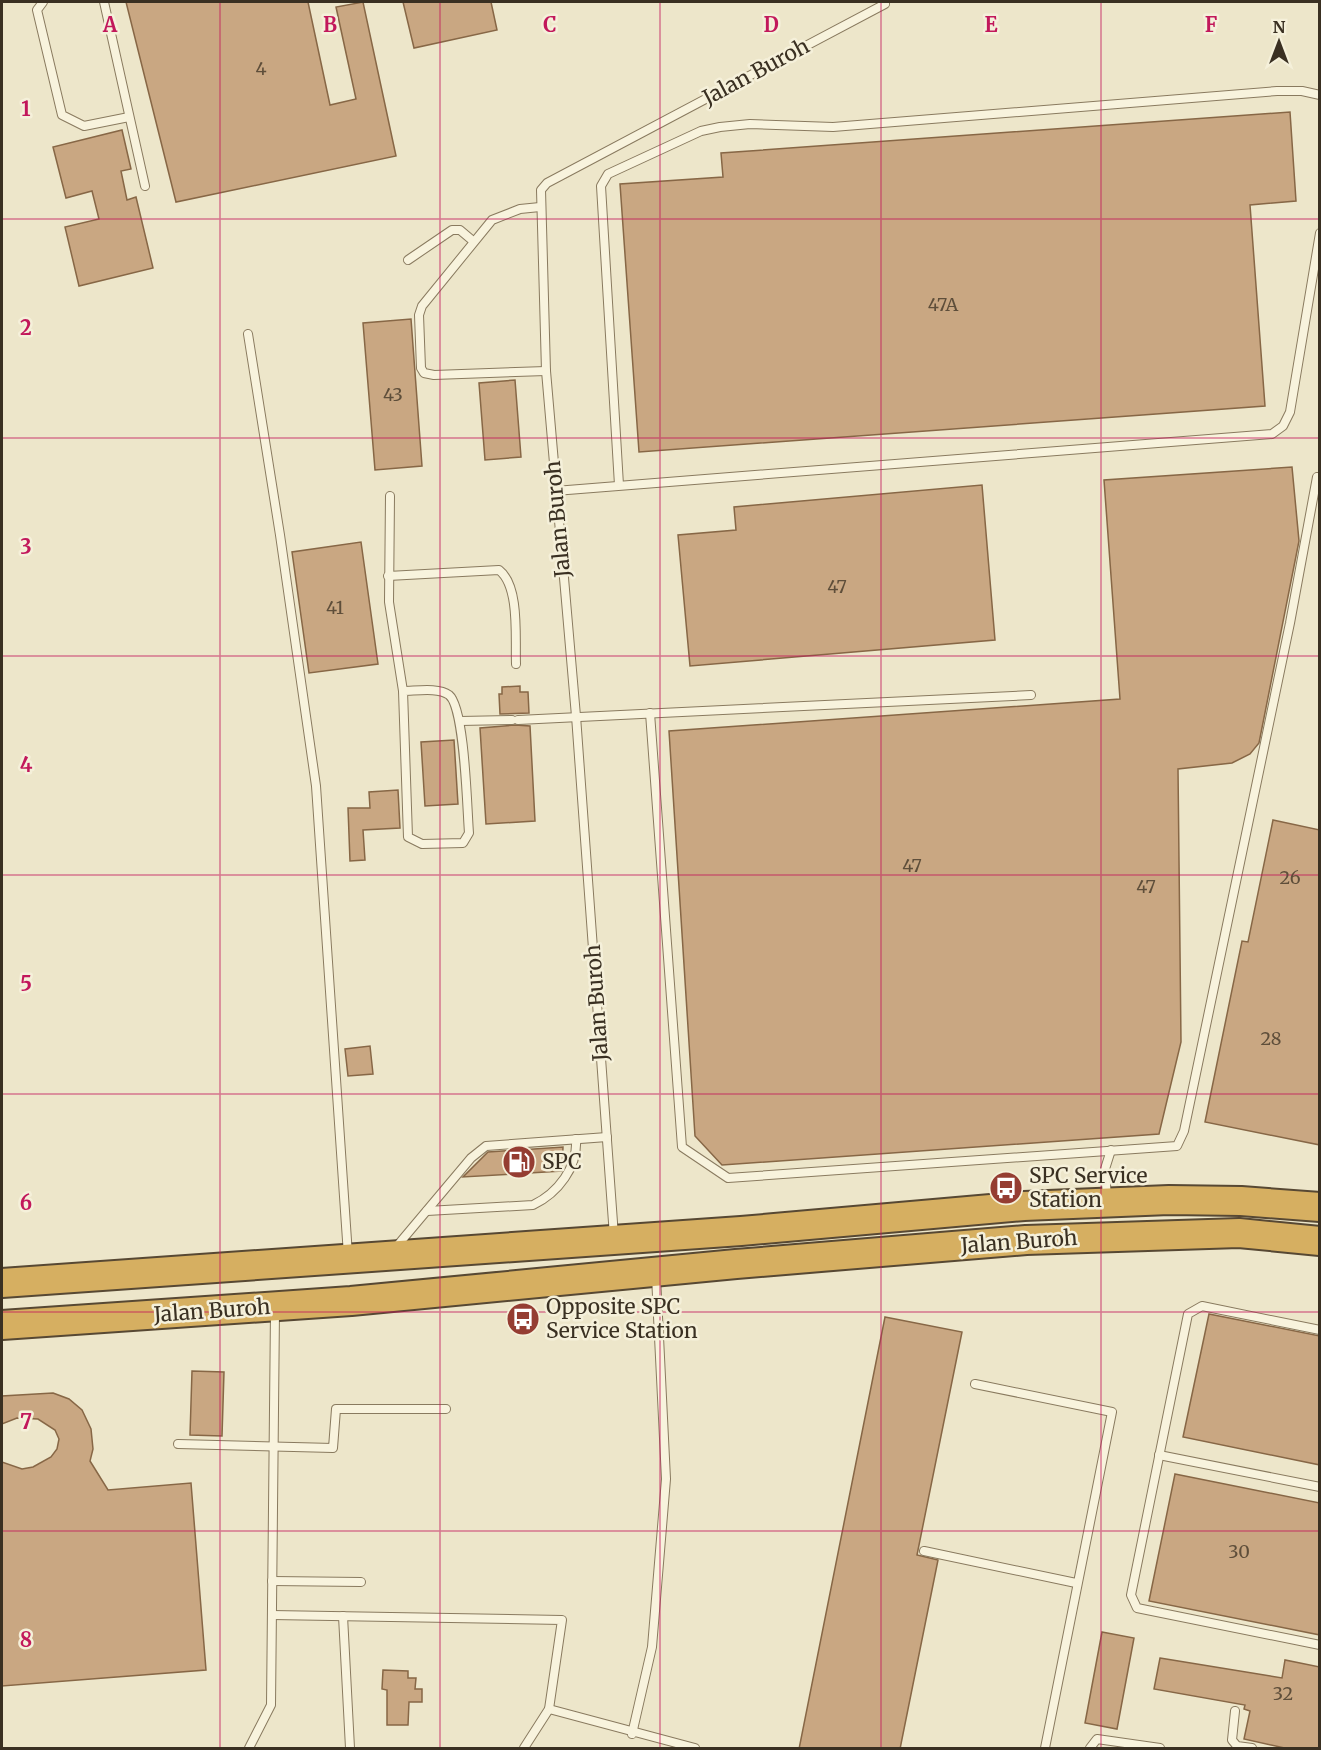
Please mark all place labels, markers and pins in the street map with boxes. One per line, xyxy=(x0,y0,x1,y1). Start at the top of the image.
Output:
fuel station icon: SPC xyxy=(501,1144,537,1180)
place label: SPC xyxy=(542,1148,582,1175)
place label: SPC Service Station xyxy=(1029,1162,1148,1213)
bus stop icon: SPC Service Station xyxy=(988,1170,1024,1206)
place label: Opposite SPC Service Station xyxy=(546,1293,698,1344)
bus stop icon: Opposite SPC Service Station xyxy=(505,1301,541,1337)

